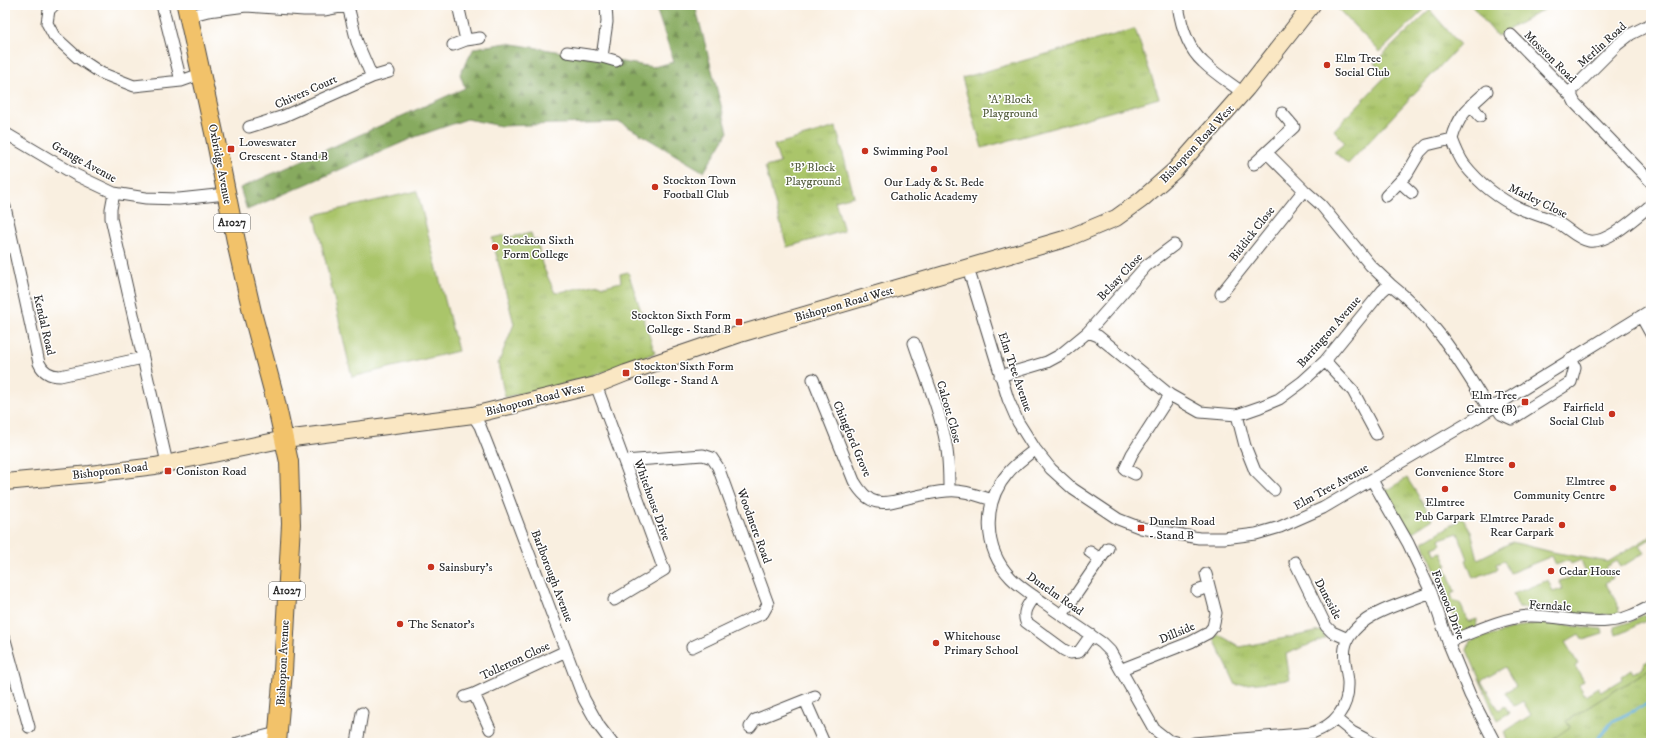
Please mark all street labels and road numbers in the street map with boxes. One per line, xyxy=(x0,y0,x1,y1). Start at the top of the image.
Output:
street label: Merlin Road xyxy=(1574,19,1630,71)
street label: Mosston Road xyxy=(1521,28,1579,86)
street label: Chivers Court xyxy=(273,72,340,112)
street label: Bishopton Road West xyxy=(1157,102,1237,186)
street label: Oxbridge Avenue xyxy=(205,123,235,205)
street label: Grange Avenue xyxy=(49,138,119,186)
street label: Marley Close xyxy=(1506,180,1570,222)
street label: Biddick Close xyxy=(1226,203,1278,265)
road number: A1027 xyxy=(214,214,250,232)
street label: Belsay Close xyxy=(1094,250,1146,304)
street label: Bishopton Road West xyxy=(793,283,895,325)
street label: Kendal Road xyxy=(30,293,58,357)
street label: Barrington Avenue xyxy=(1294,293,1364,371)
street label: Elm Tree Avenue xyxy=(994,330,1036,414)
street label: Calcott Close xyxy=(933,379,965,445)
street label: Bishopton Road West xyxy=(484,380,586,420)
street label: Chingford Grove xyxy=(829,399,875,479)
street label: Whitehouse Drive xyxy=(630,456,674,543)
street label: Bishopton Road xyxy=(71,459,149,483)
street label: Elm Tree Avenue xyxy=(1291,460,1371,514)
street label: Woodmere Road xyxy=(733,485,775,566)
street label: Barlborough Avenue xyxy=(528,528,576,624)
street label: Foxwood Drive xyxy=(1428,568,1468,642)
street label: Dunelm Road xyxy=(1024,569,1086,619)
street label: Duneside xyxy=(1311,576,1345,622)
road number: A1027 xyxy=(269,582,305,600)
street label: Ferndale xyxy=(1528,597,1572,615)
street label: Dillside xyxy=(1157,619,1197,647)
street label: Bishopton Avenue xyxy=(273,620,293,706)
street label: Tollerton Close xyxy=(478,638,552,684)

